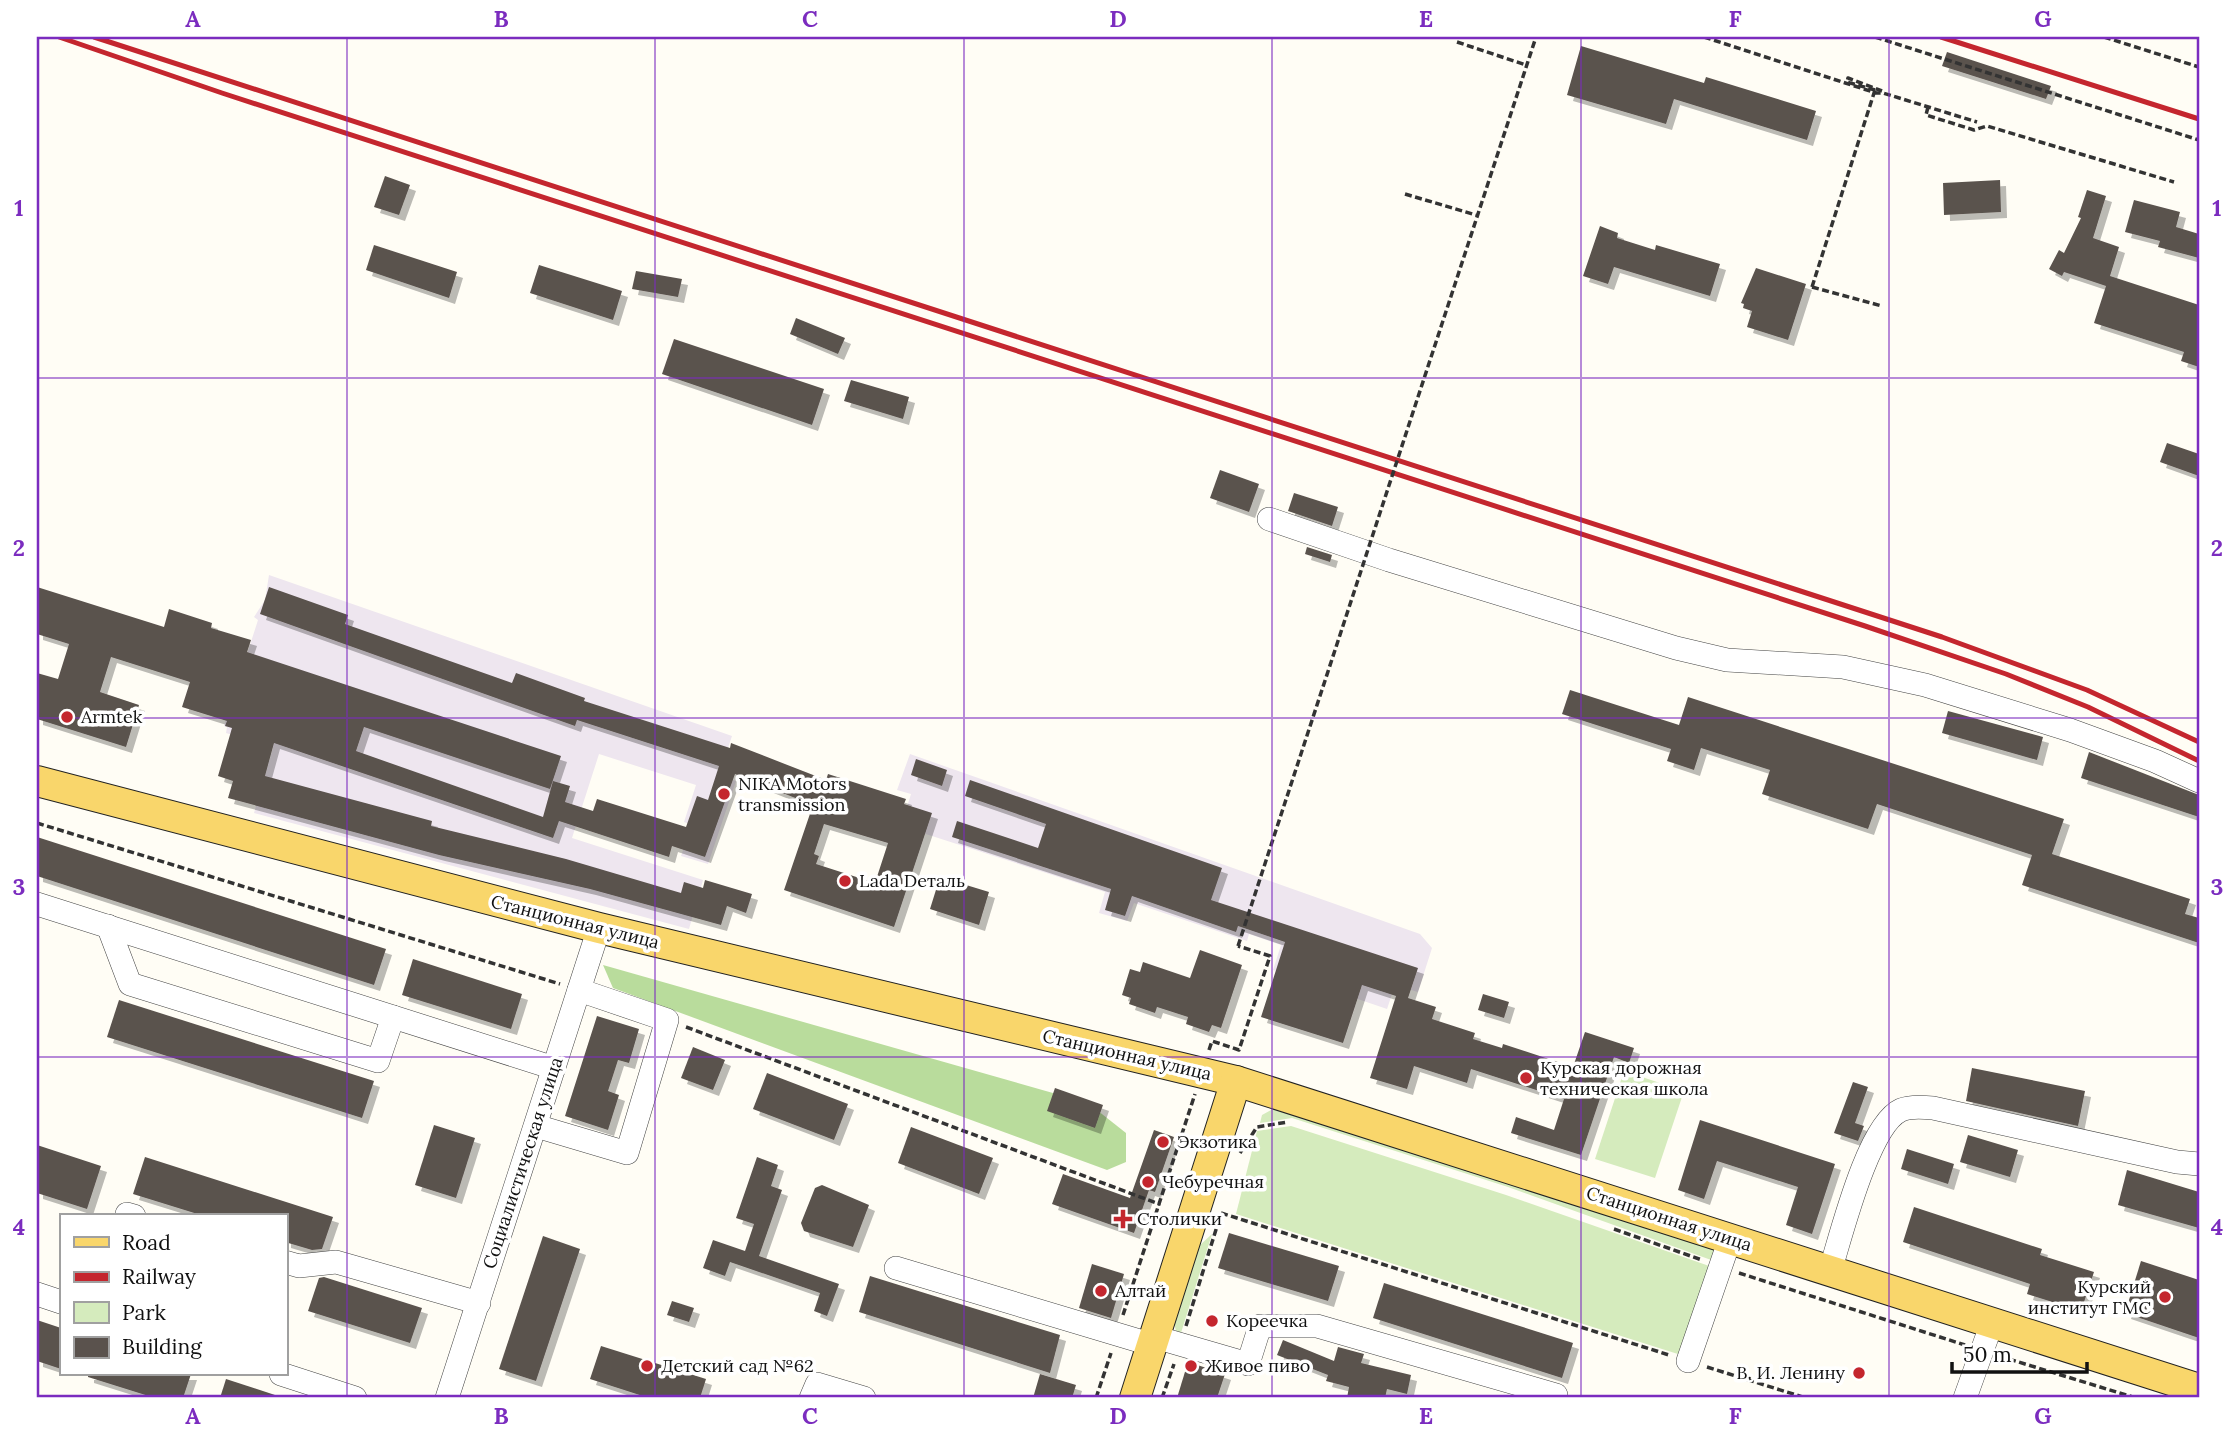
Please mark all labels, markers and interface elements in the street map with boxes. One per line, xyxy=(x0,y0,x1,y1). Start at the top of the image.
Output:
text: A xyxy=(185,4,201,33)
text: B xyxy=(493,4,509,33)
text: C xyxy=(802,4,818,33)
text: D xyxy=(1109,4,1127,33)
text: E xyxy=(1419,4,1433,33)
text: F xyxy=(1728,4,1742,33)
text: G xyxy=(2034,4,2052,33)
text: 1 xyxy=(14,193,24,222)
text: 1 xyxy=(2212,193,2222,222)
text: 2 xyxy=(13,533,25,562)
text: 2 xyxy=(2211,533,2223,562)
place label: Armtek xyxy=(80,705,143,728)
marker: Armtek xyxy=(59,709,75,725)
place label: NIKA Motors transmission xyxy=(738,772,847,816)
marker: NIKA Motors transmission xyxy=(716,786,732,802)
place label: Lada Dеталь xyxy=(859,869,965,892)
text: 3 xyxy=(13,872,25,901)
text: 3 xyxy=(2211,872,2223,901)
marker: Lada Dеталь xyxy=(837,873,853,889)
street label: Станционная улица xyxy=(488,889,662,954)
street label: Станционная улица xyxy=(1040,1024,1214,1085)
street label: Социалистическая улица xyxy=(477,1054,568,1271)
place label: Курская дорожная техническая школа xyxy=(1540,1056,1708,1100)
marker: Курская дорожная техническая школа xyxy=(1518,1070,1534,1086)
place label: Экзотика xyxy=(1177,1130,1257,1153)
marker: Экзотика xyxy=(1155,1134,1171,1150)
place label: Чебуречная xyxy=(1162,1170,1264,1193)
marker: Чебуречная xyxy=(1140,1174,1156,1190)
street label: Станционная улица xyxy=(1583,1181,1755,1256)
place label: Столички xyxy=(1137,1207,1222,1230)
marker: Столички xyxy=(1115,1211,1131,1227)
text: 4 xyxy=(13,1212,25,1241)
text: 4 xyxy=(2211,1212,2223,1241)
legend xyxy=(60,1214,287,1376)
text: Road xyxy=(122,1229,171,1256)
text: Railway xyxy=(122,1263,196,1290)
place label: Курский институт ГМС xyxy=(2028,1275,2151,1319)
place label: Алтай xyxy=(1114,1279,1166,1302)
marker: Алтай xyxy=(1093,1283,1109,1299)
marker: Курский институт ГМС xyxy=(2157,1289,2173,1305)
text: Park xyxy=(122,1299,166,1326)
place label: Кореечка xyxy=(1226,1309,1308,1332)
marker: Кореечка xyxy=(1204,1313,1220,1329)
scale bar xyxy=(1952,1330,2087,1374)
text: Building xyxy=(122,1333,202,1360)
text: 50 m xyxy=(1963,1341,2012,1368)
place label: Детский сад №62 xyxy=(661,1354,814,1377)
place label: Живое пиво xyxy=(1205,1354,1310,1377)
marker: Детский сад №62 xyxy=(639,1358,655,1374)
marker: Живое пиво xyxy=(1183,1358,1199,1374)
place label: В. И. Ленину xyxy=(1736,1361,1845,1384)
marker: В. И. Ленину xyxy=(1851,1365,1867,1381)
text: A xyxy=(185,1401,201,1430)
text: B xyxy=(493,1401,509,1430)
text: C xyxy=(802,1401,818,1430)
text: D xyxy=(1109,1401,1127,1430)
text: E xyxy=(1419,1401,1433,1430)
text: F xyxy=(1728,1401,1742,1430)
text: G xyxy=(2034,1401,2052,1430)

